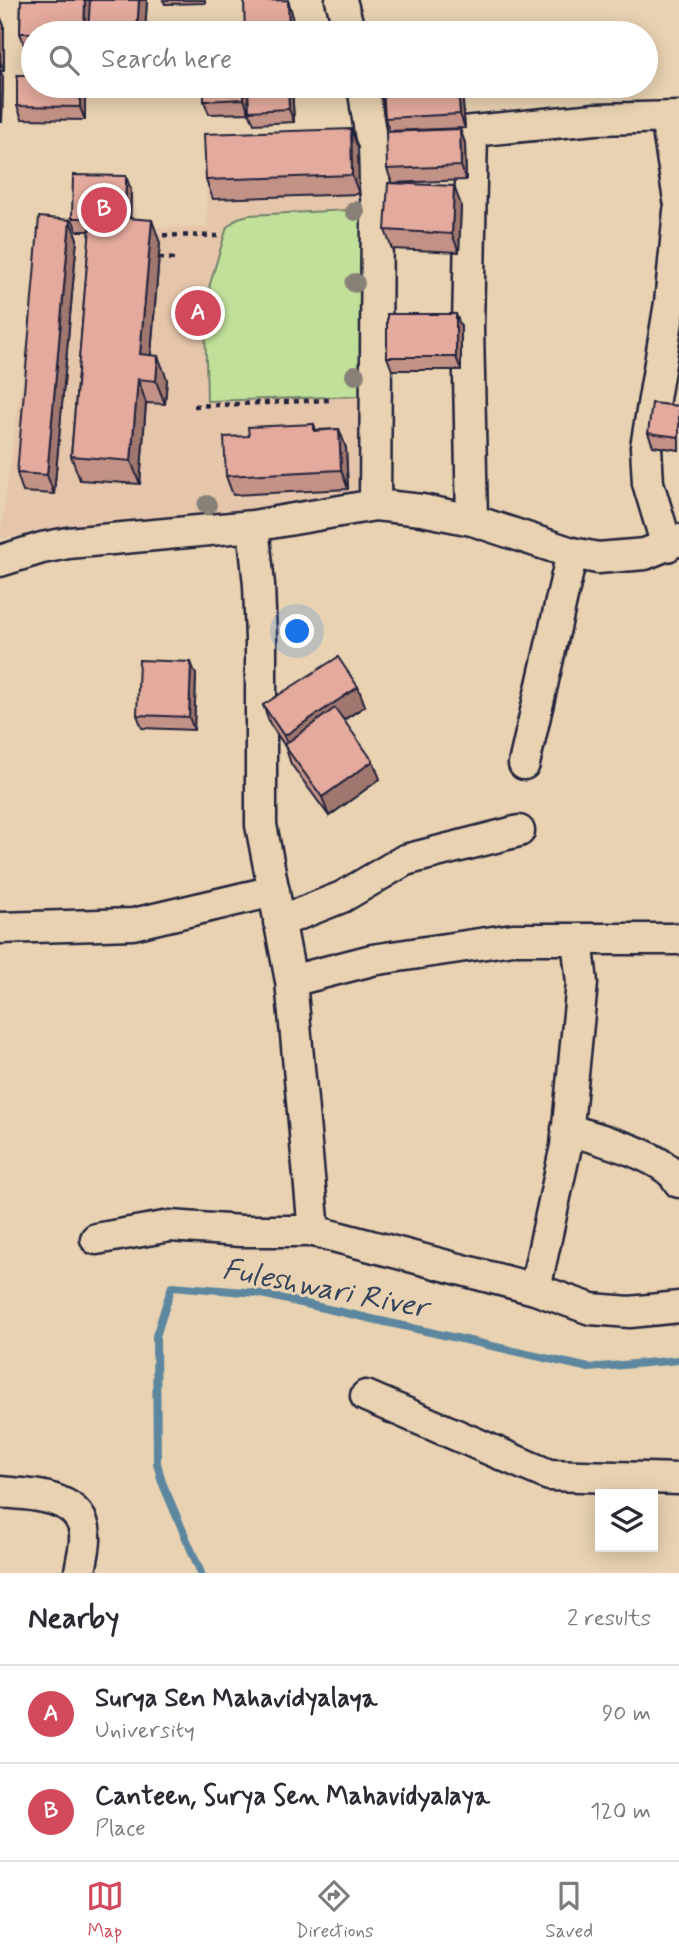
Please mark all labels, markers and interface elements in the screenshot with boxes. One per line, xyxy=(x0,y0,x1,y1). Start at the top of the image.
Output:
search box xyxy=(21,21,658,98)
icon: search xyxy=(45,41,83,79)
text: Search here xyxy=(101,43,232,77)
pin: B xyxy=(81,184,127,236)
pin: A xyxy=(175,287,221,339)
your location xyxy=(280,614,314,648)
water label: Fuleshwari River xyxy=(219,1250,434,1329)
map controls xyxy=(595,1489,658,1552)
button: layers xyxy=(595,1489,658,1552)
text: Nearby xyxy=(28,1599,119,1638)
text: 2 results xyxy=(567,1604,651,1634)
text: Surya Sen Mahavidyalaya xyxy=(95,1682,377,1716)
text: A xyxy=(43,1699,59,1729)
text: 90 m xyxy=(602,1699,651,1729)
text: University xyxy=(95,1716,195,1746)
text: Canteen, Surya Sen Mahavidyalaya xyxy=(95,1780,490,1814)
text: B xyxy=(44,1797,58,1827)
text: 120 m xyxy=(590,1797,651,1827)
text: Place xyxy=(95,1814,146,1844)
tab: Map xyxy=(86,1877,124,1944)
tab: Directions xyxy=(295,1877,374,1944)
tab: Saved xyxy=(545,1877,593,1944)

